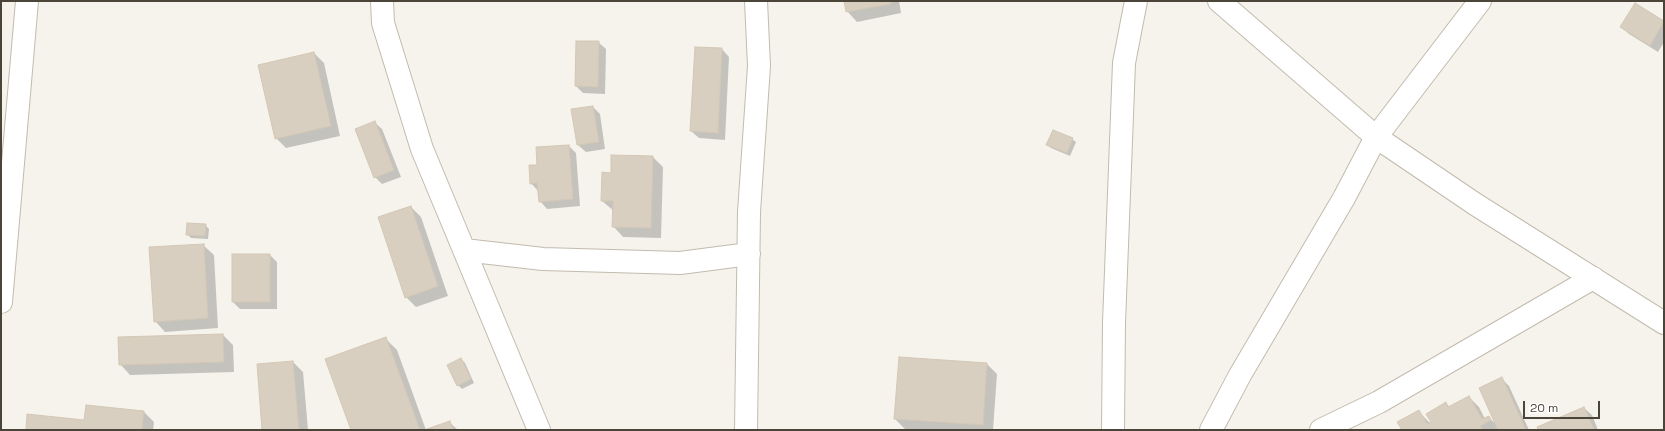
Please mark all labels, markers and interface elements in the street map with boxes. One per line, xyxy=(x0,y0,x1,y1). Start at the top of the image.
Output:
scale bar xyxy=(1525,393,1602,419)
text: 20 m xyxy=(1530,400,1558,416)

